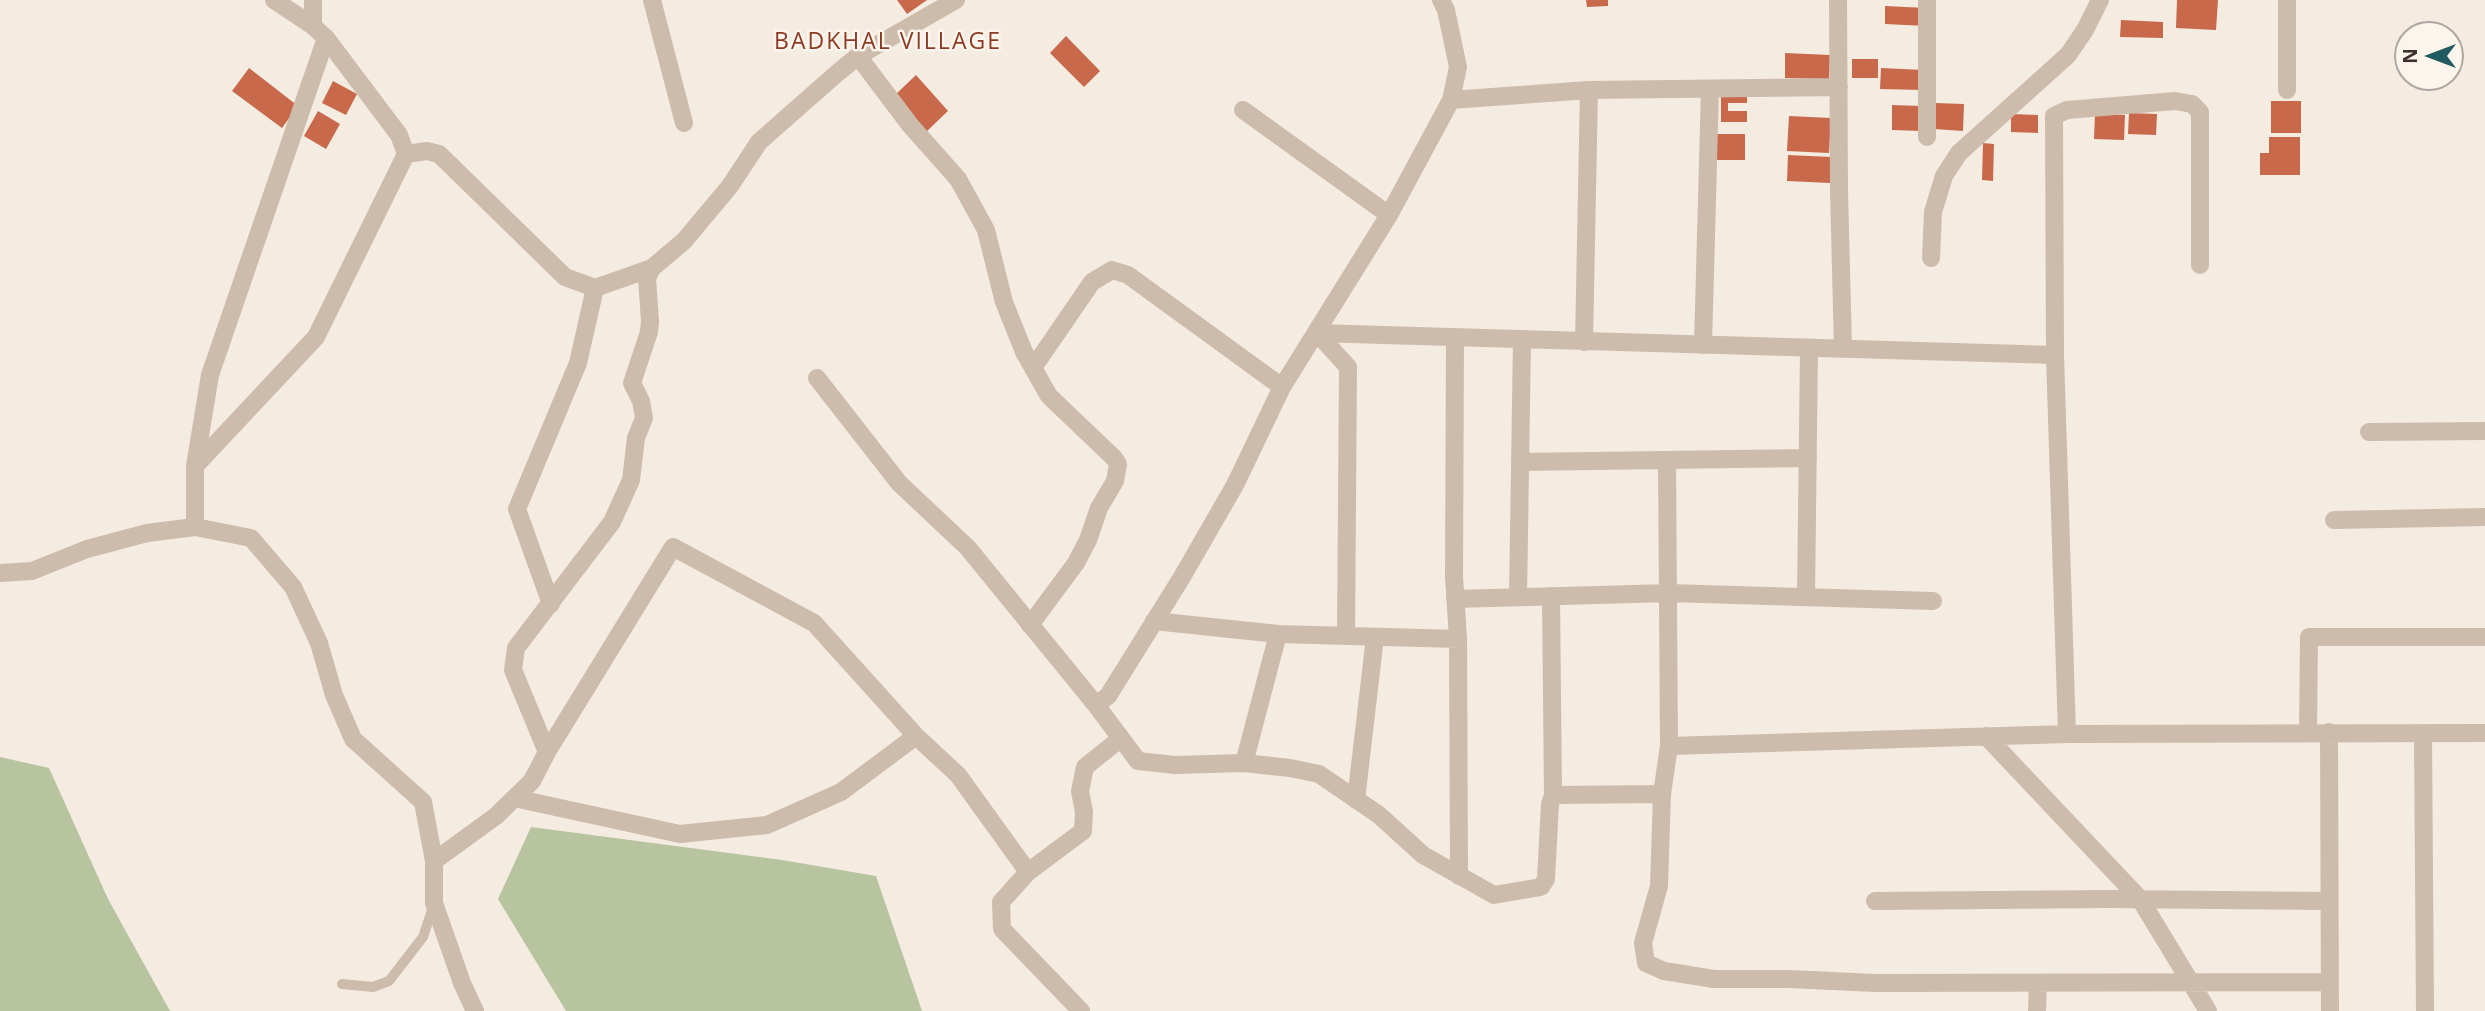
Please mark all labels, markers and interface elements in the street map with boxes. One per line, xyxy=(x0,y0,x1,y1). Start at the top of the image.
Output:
north arrow xyxy=(2394,21,2464,91)
district label: BADKHAL VILLAGE xyxy=(776,28,1000,56)
text: N xyxy=(2397,48,2423,64)

